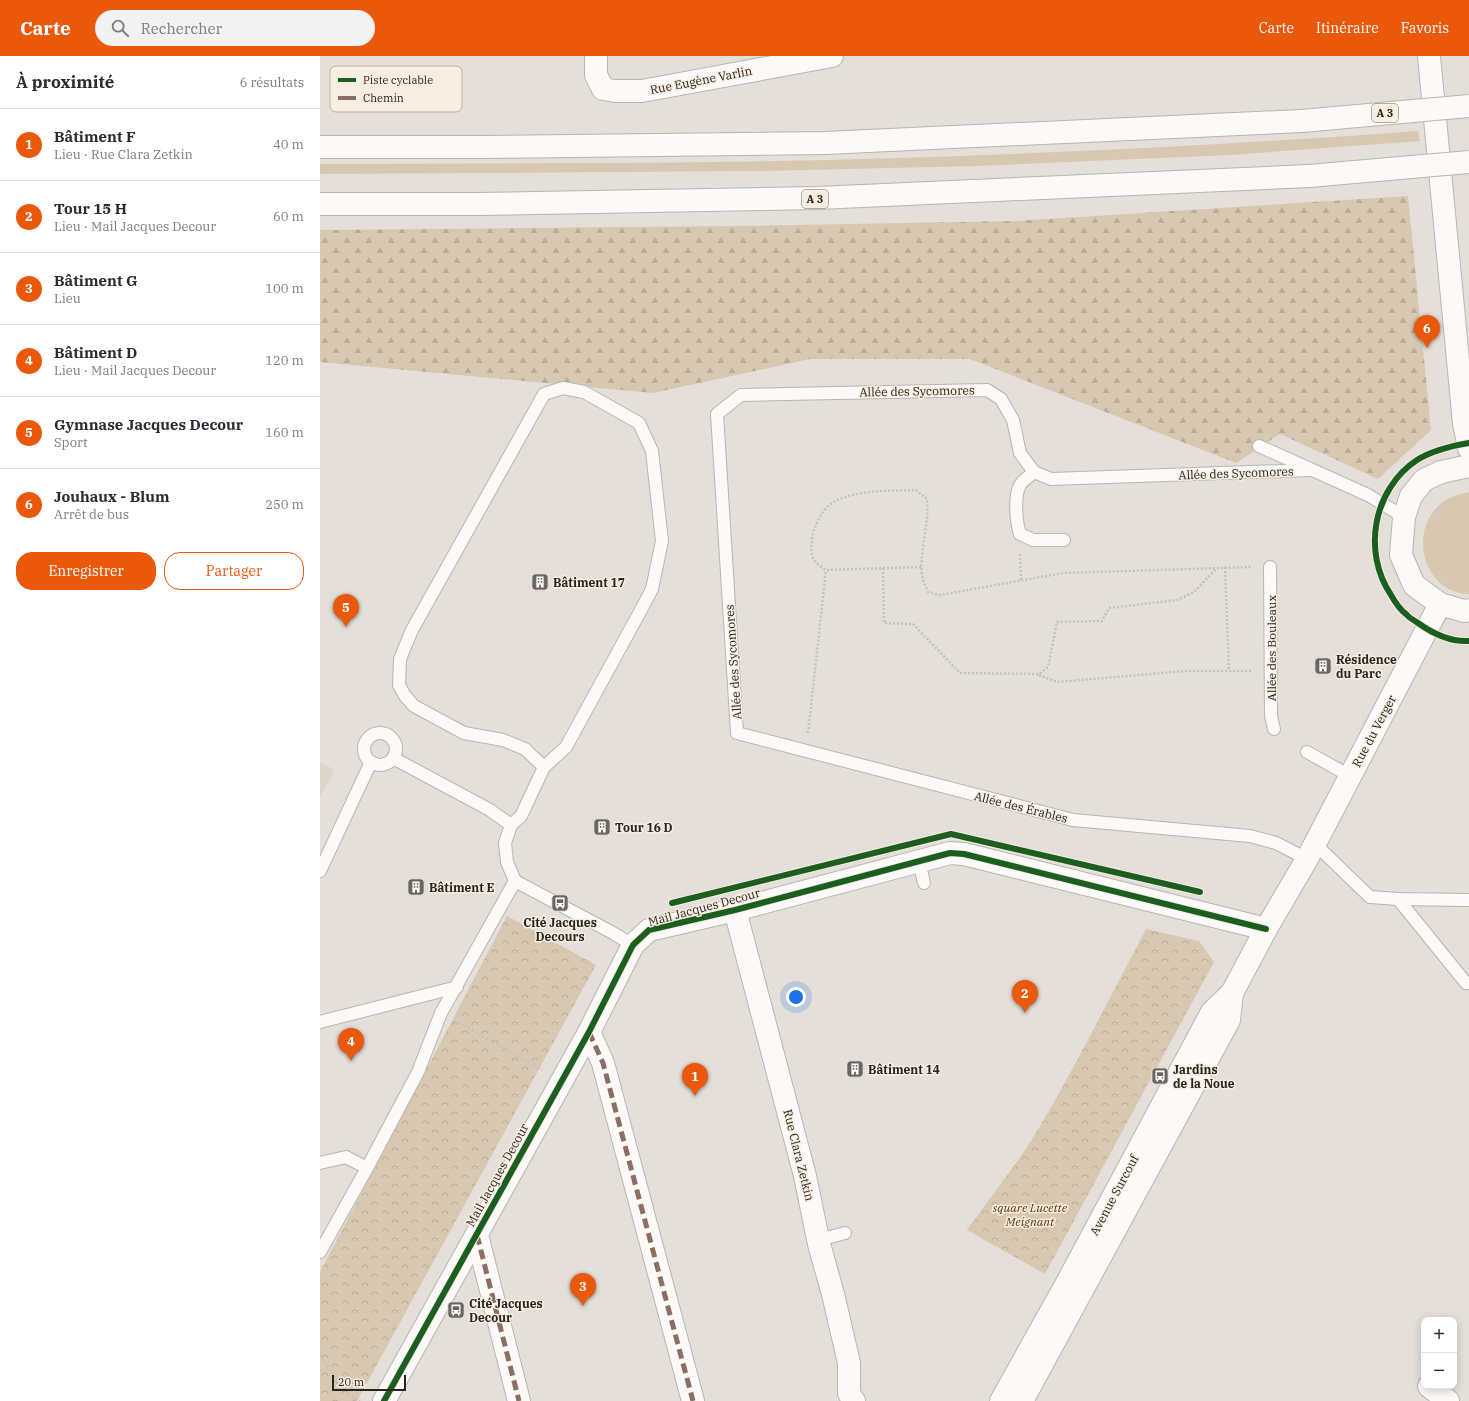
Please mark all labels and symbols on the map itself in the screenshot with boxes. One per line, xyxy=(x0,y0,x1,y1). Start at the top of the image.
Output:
street label: Rue Eugène Varlin xyxy=(649,63,754,97)
legend xyxy=(330,66,462,112)
text: Piste cyclable xyxy=(363,73,433,87)
text: Chemin xyxy=(363,91,404,105)
road number: A 3 xyxy=(1372,104,1398,122)
road number: A 3 xyxy=(802,190,828,208)
pin: 6 xyxy=(1414,315,1440,348)
street label: Allée des Sycomores xyxy=(859,382,975,400)
street label: Allée des Sycomores xyxy=(1178,463,1294,483)
building icon: Bâtiment 17 xyxy=(530,572,550,592)
place label: Bâtiment 17 xyxy=(553,575,625,590)
pin: 5 xyxy=(333,594,359,627)
street label: Allée des Bouleaux xyxy=(1264,595,1279,701)
street label: Allée des Sycomores xyxy=(721,604,745,720)
place label: Résidence du Parc xyxy=(1336,652,1397,681)
building icon: Résidence du Parc xyxy=(1313,656,1333,676)
street label: Rue du Verger xyxy=(1349,692,1400,770)
street label: Allée des Érables xyxy=(973,788,1069,826)
building icon: Tour 16 D xyxy=(592,817,612,837)
place label: Tour 16 D xyxy=(615,820,673,835)
building icon: Bâtiment E xyxy=(406,877,426,897)
place label: Bâtiment E xyxy=(429,880,495,895)
street label: Mail Jacques Decour xyxy=(646,885,762,929)
bus stop icon: Cité Jacques Decours xyxy=(550,893,570,913)
place label: Cité Jacques Decours xyxy=(523,915,597,944)
pin: 2 xyxy=(1012,980,1038,1013)
your location xyxy=(786,987,806,1007)
pin: 4 xyxy=(338,1028,364,1061)
building icon: Bâtiment 14 xyxy=(845,1059,865,1079)
place label: Bâtiment 14 xyxy=(868,1062,940,1077)
place label: Jardins de la Noue xyxy=(1173,1062,1235,1091)
pin: 1 xyxy=(682,1063,708,1096)
bus stop icon: Jardins de la Noue xyxy=(1150,1066,1170,1086)
street label: Rue Clara Zetkin xyxy=(780,1108,818,1203)
street label: Mail Jacques Decour xyxy=(462,1120,532,1229)
street label: Avenue Surcouf xyxy=(1086,1151,1142,1238)
park label: square Lucette Meignant xyxy=(993,1200,1068,1229)
pin: 3 xyxy=(570,1273,596,1306)
place label: Cité Jacques Decour xyxy=(469,1296,543,1325)
bus stop icon: Cité Jacques Decour xyxy=(446,1300,466,1320)
scale bar xyxy=(332,1373,406,1392)

